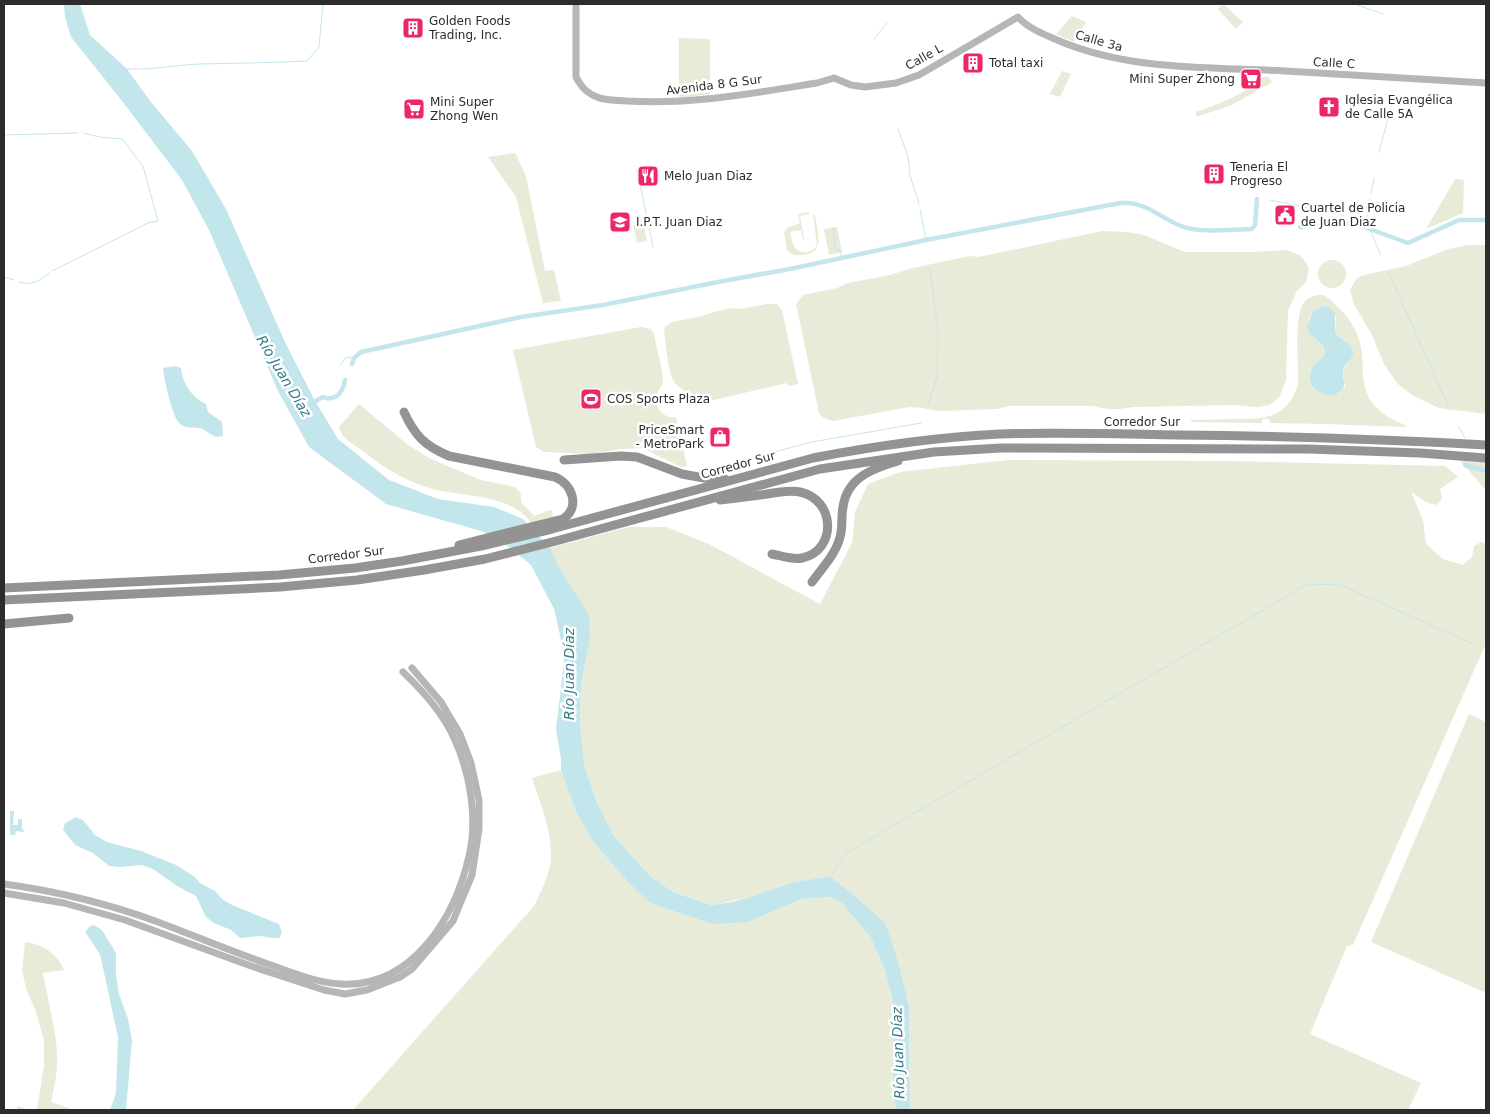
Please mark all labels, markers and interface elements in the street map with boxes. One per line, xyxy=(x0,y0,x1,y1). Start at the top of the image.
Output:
place label: Golden Foods Trading, Inc. xyxy=(428,14,510,42)
building icon: Golden Foods Trading, Inc. xyxy=(401,16,425,40)
street label: Calle 3a xyxy=(1074,28,1124,54)
street label: Calle L xyxy=(903,41,945,73)
building icon: Total taxi xyxy=(961,51,985,75)
street label: Calle C xyxy=(1313,55,1355,71)
place label: Total taxi xyxy=(988,56,1043,70)
supermarket icon: Mini Super Zhong xyxy=(1239,67,1263,91)
street label: Avenida 8 G Sur xyxy=(665,72,763,98)
place label: Mini Super Zhong xyxy=(1129,72,1235,86)
place label: Iglesia Evangélica de Calle 5A xyxy=(1345,93,1453,121)
place label: Mini Super Zhong Wen xyxy=(430,95,498,123)
church icon: Iglesia Evangélica de Calle 5A xyxy=(1317,95,1341,119)
supermarket icon: Mini Super Zhong Wen xyxy=(402,97,426,121)
place label: Teneria El Progreso xyxy=(1229,160,1288,188)
building icon: Teneria El Progreso xyxy=(1202,162,1226,186)
restaurant icon: Melo Juan Diaz xyxy=(636,164,660,188)
place label: Melo Juan Diaz xyxy=(664,169,752,183)
place label: Cuartel de Policia de Juan Diaz xyxy=(1301,201,1405,229)
public building icon: Cuartel de Policia de Juan Diaz xyxy=(1273,203,1297,227)
school or university icon: I.P.T. Juan Diaz xyxy=(608,210,632,234)
place label: I.P.T. Juan Diaz xyxy=(636,215,722,229)
water label: Río Juan Díaz xyxy=(253,332,315,420)
sports icon: COS Sports Plaza xyxy=(579,387,603,411)
place label: COS Sports Plaza xyxy=(607,392,710,406)
street label: Corredor Sur xyxy=(1104,415,1180,429)
place label: PriceSmart - MetroPark xyxy=(635,423,704,451)
shop icon: PriceSmart - MetroPark xyxy=(708,425,732,449)
street label: Corredor Sur xyxy=(699,448,777,482)
street label: Corredor Sur xyxy=(307,543,385,567)
water label: Río Juan Díaz xyxy=(561,627,577,720)
water label: Río Juan Díaz xyxy=(888,1006,908,1099)

